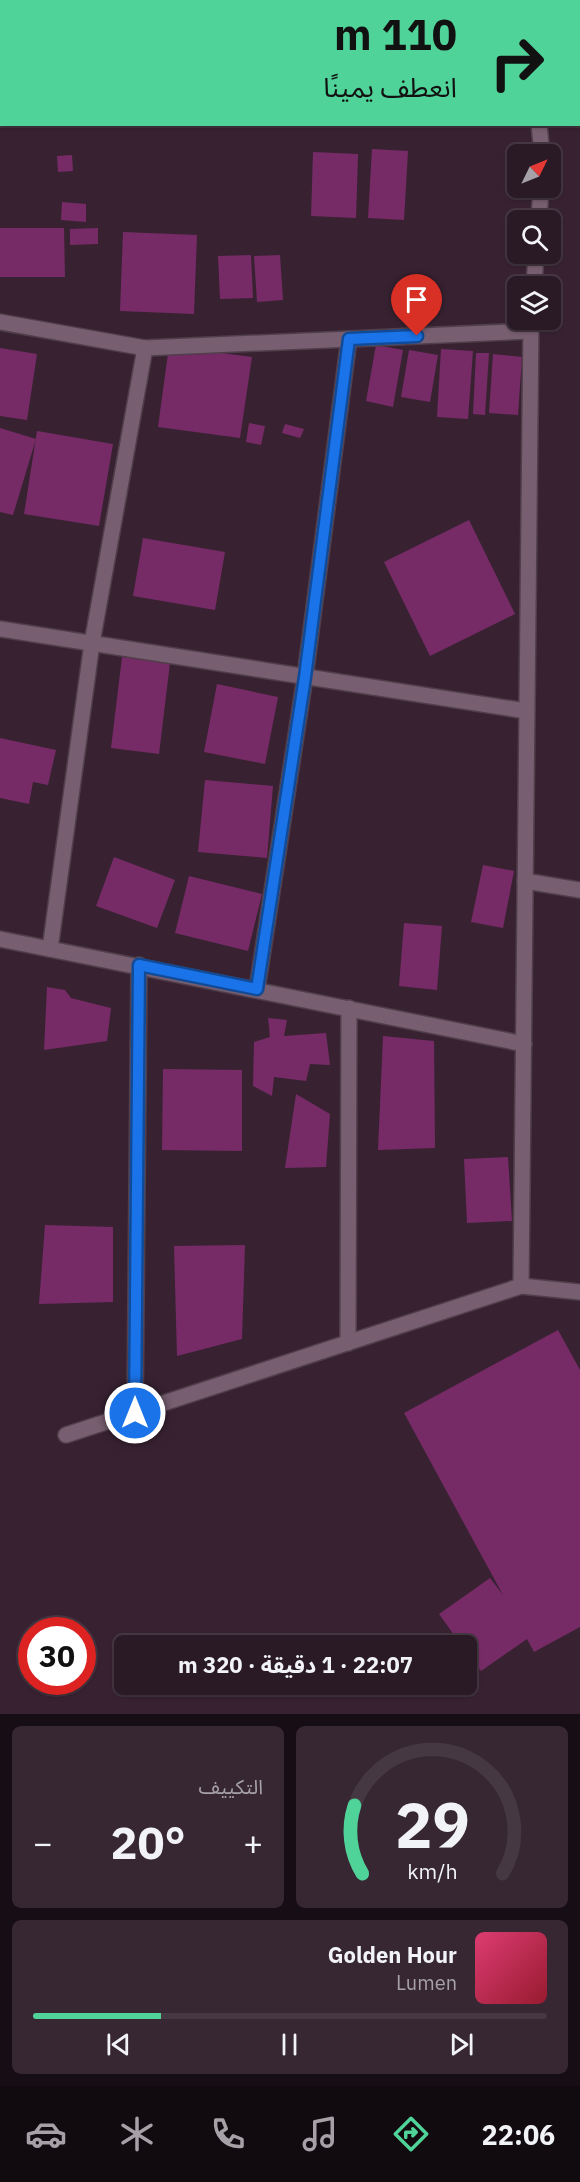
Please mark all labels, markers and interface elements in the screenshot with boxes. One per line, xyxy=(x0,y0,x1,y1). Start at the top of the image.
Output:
text: 110 m xyxy=(334,7,457,62)
icon: right xyxy=(478,24,556,102)
text: انعطف يمينًا xyxy=(323,69,457,104)
north arrow xyxy=(507,144,561,198)
map controls xyxy=(507,144,561,330)
button: search xyxy=(507,210,561,264)
pin xyxy=(391,274,442,336)
button: layers xyxy=(507,276,561,330)
icon: arrive xyxy=(400,283,433,316)
position arrow xyxy=(103,1381,167,1445)
speed limit sign: 30 xyxy=(18,1617,96,1695)
text: 22:07 · 1 دقيقة · 320 m xyxy=(178,1650,413,1679)
text: التكييف xyxy=(199,1773,263,1800)
text: 29 xyxy=(395,1784,469,1865)
text: 20° xyxy=(110,1813,186,1871)
text: − xyxy=(33,1821,53,1864)
text: + xyxy=(243,1821,263,1864)
text: km/h xyxy=(407,1857,457,1885)
text: Golden Hour xyxy=(328,1940,457,1969)
text: Lumen xyxy=(396,1969,457,1996)
icon: previous xyxy=(102,2028,135,2061)
icon: pause xyxy=(273,2028,306,2061)
icon: next xyxy=(445,2028,478,2061)
icon: car xyxy=(25,2113,67,2155)
icon: climate xyxy=(116,2113,158,2155)
icon: phone xyxy=(207,2113,249,2155)
icon: music xyxy=(299,2113,341,2155)
icon: directions xyxy=(390,2113,432,2155)
text: 22:06 xyxy=(482,2117,555,2152)

